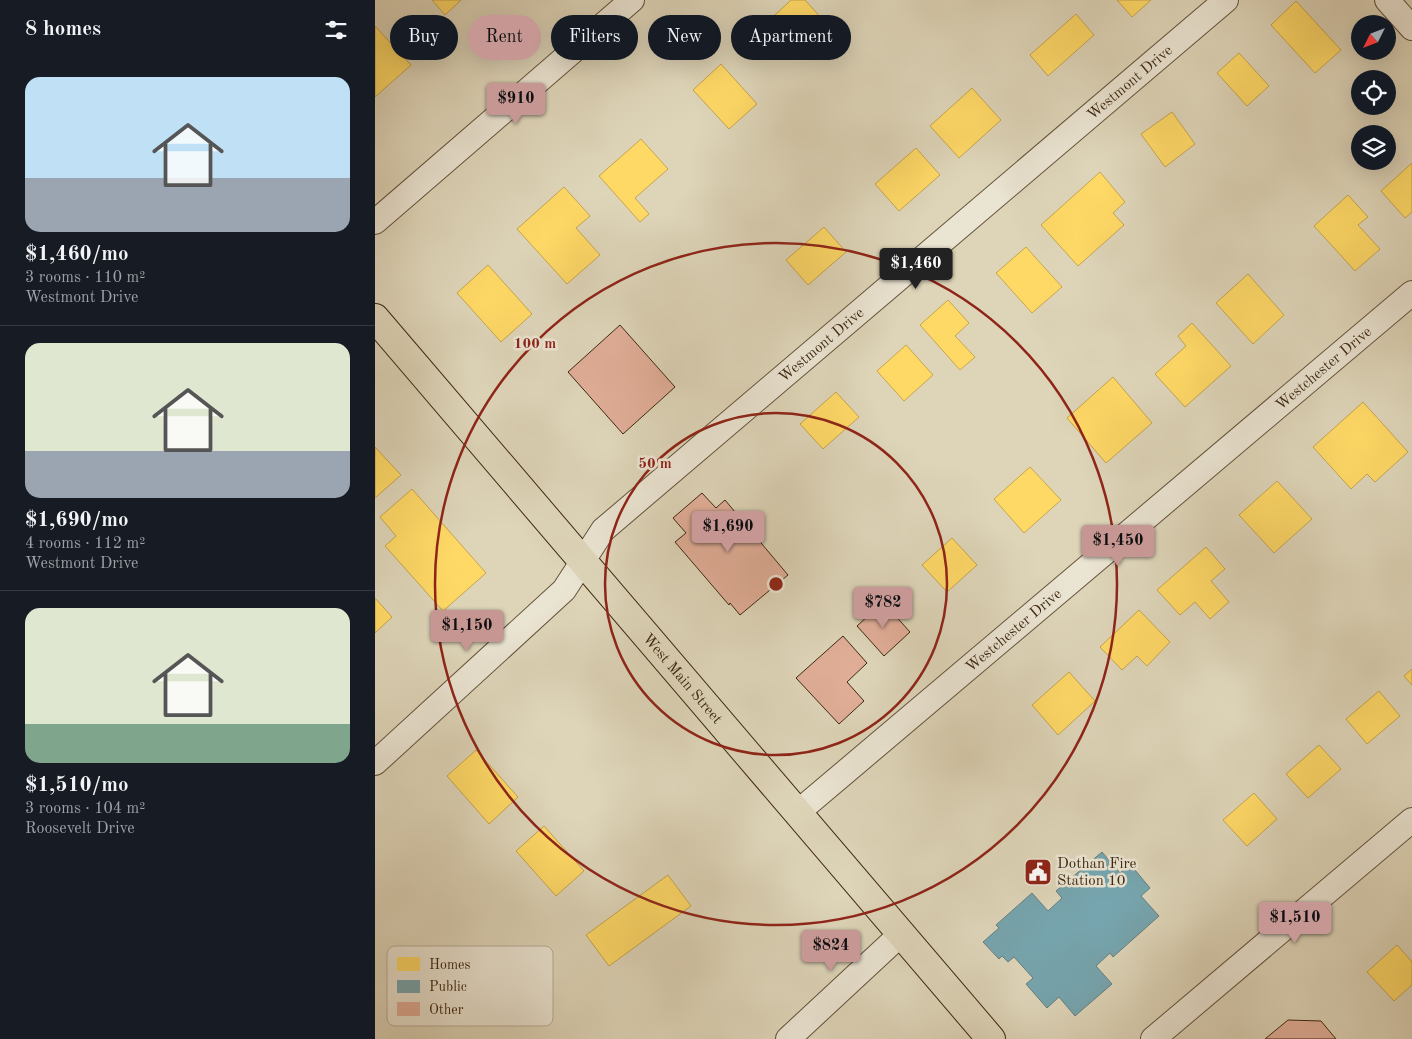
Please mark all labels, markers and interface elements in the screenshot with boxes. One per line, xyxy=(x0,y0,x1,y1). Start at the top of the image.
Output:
chip: Buy xyxy=(390,15,458,60)
chip: Rent xyxy=(468,15,541,60)
chip: Filters xyxy=(551,15,638,60)
chip: New xyxy=(648,15,721,60)
chip: Apartment xyxy=(731,15,851,60)
north arrow xyxy=(1351,15,1396,60)
map controls xyxy=(1351,15,1396,170)
icon: filters xyxy=(322,16,350,44)
text: 8 homes xyxy=(25,19,101,40)
street label: Westmont Drive xyxy=(1085,43,1176,123)
button: locate xyxy=(1351,70,1396,115)
pin: $910 xyxy=(486,82,546,125)
text: $910 xyxy=(497,91,535,107)
icon: home xyxy=(143,110,233,200)
button: layers xyxy=(1351,125,1396,170)
text: $1,460/mo xyxy=(25,244,129,265)
pin: $1,460 xyxy=(875,248,957,290)
text: $1,460 xyxy=(891,256,941,272)
text: 3 rooms · 110 m² xyxy=(25,270,145,286)
text: Westmont Drive xyxy=(25,290,138,306)
street label: Westmont Drive xyxy=(777,305,867,386)
street label: Westchester Drive xyxy=(1274,324,1375,413)
text: 100 m xyxy=(514,337,556,352)
icon: home xyxy=(143,375,233,465)
text: 50 m xyxy=(638,457,672,472)
text: $1,690/mo xyxy=(25,510,129,531)
pin: $1,690 xyxy=(687,510,769,553)
text: $1,690 xyxy=(703,519,753,535)
pin: $1,450 xyxy=(1077,524,1159,567)
text: $1,450 xyxy=(1093,533,1143,549)
text: 4 rooms · 112 m² xyxy=(25,536,145,552)
text: Westmont Drive xyxy=(25,556,138,572)
centre of rings xyxy=(767,575,785,593)
pin: $782 xyxy=(853,586,913,629)
street label: Westchester Drive xyxy=(964,587,1065,676)
text: $782 xyxy=(864,595,902,611)
pin: $1,150 xyxy=(426,610,508,652)
text: $1,150 xyxy=(442,618,492,634)
street label: West Main Street xyxy=(639,631,724,727)
icon: home xyxy=(143,640,233,730)
text: $1,510/mo xyxy=(25,775,129,796)
text: 3 rooms · 104 m² xyxy=(25,801,145,817)
text: Roosevelt Drive xyxy=(25,821,135,837)
public building icon: Dothan Fire Station 10 xyxy=(1023,857,1053,887)
place label: Dothan Fire Station 10 xyxy=(1057,857,1137,889)
pin: $1,510 xyxy=(1254,902,1336,944)
text: $1,510 xyxy=(1270,910,1320,926)
pin: $824 xyxy=(801,930,861,972)
text: $824 xyxy=(812,938,850,954)
legend xyxy=(387,946,553,1026)
text: Homes xyxy=(429,958,471,972)
text: Public xyxy=(429,980,467,994)
text: Other xyxy=(429,1003,464,1017)

